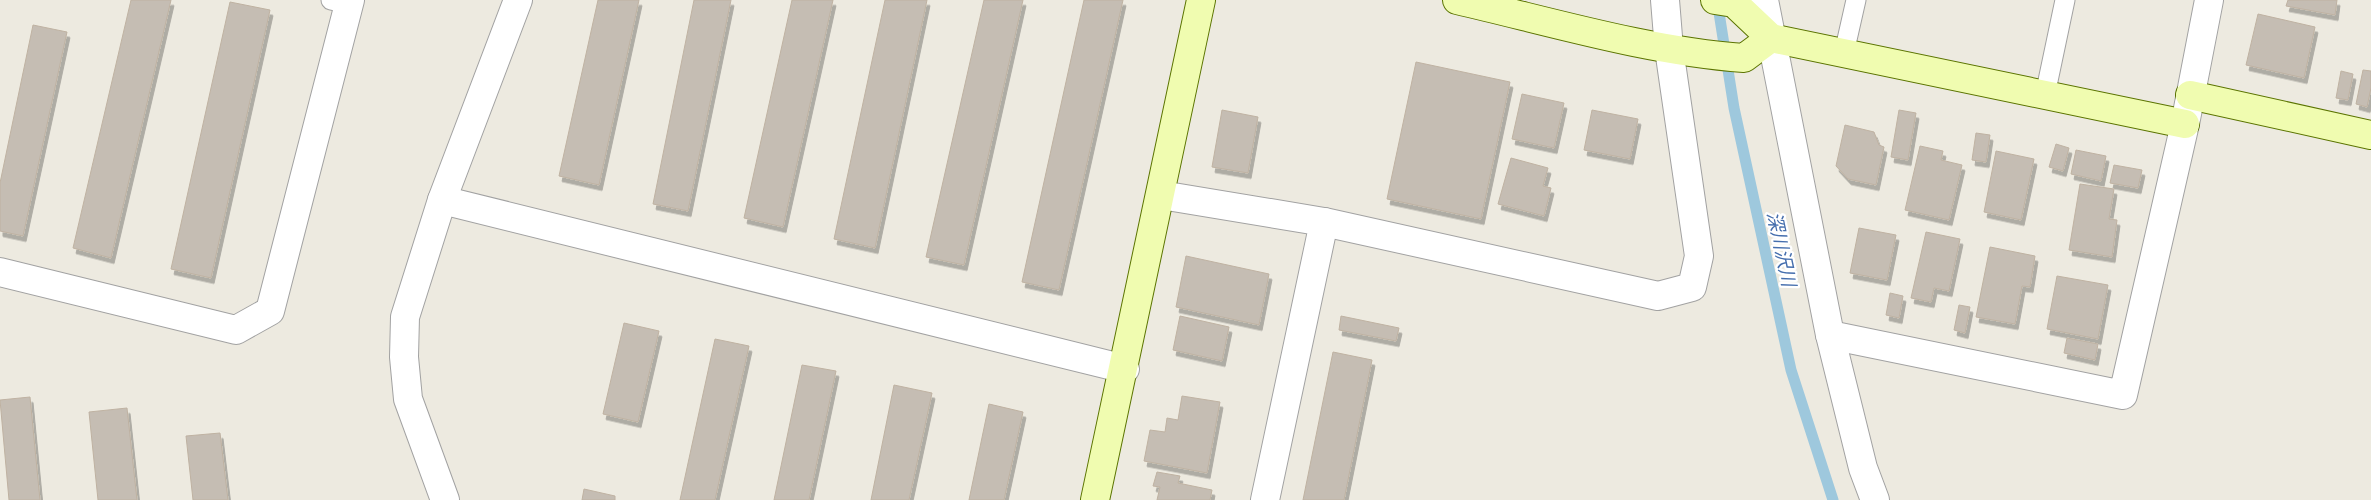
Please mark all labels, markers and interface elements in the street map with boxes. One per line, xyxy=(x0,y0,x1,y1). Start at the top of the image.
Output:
water label: 深川沢川 xyxy=(1763,210,1801,290)

